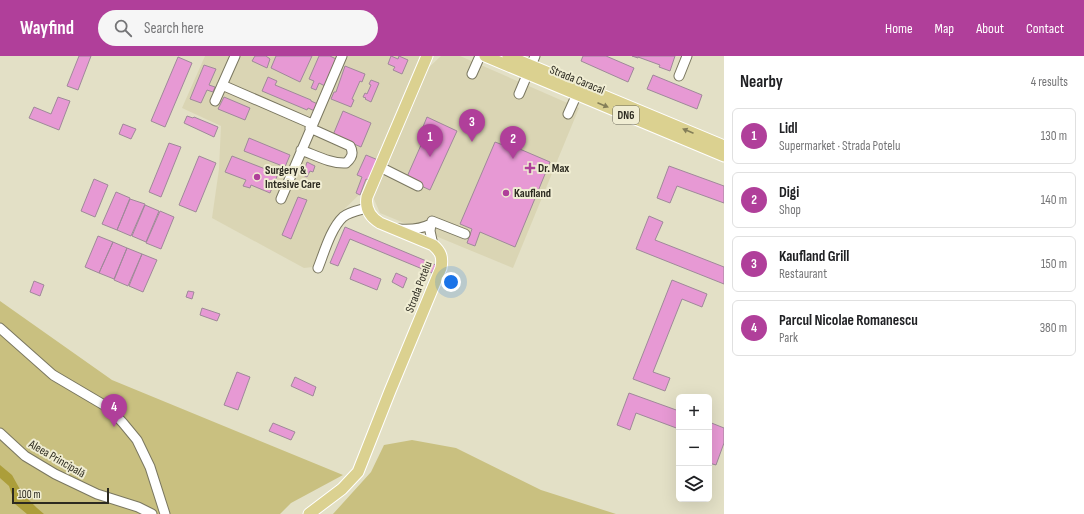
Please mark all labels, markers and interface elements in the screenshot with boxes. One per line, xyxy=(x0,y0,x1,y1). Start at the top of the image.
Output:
search box xyxy=(98,10,378,46)
text: Wayfind xyxy=(20,17,74,40)
icon: search xyxy=(112,17,134,39)
text: Search here xyxy=(144,19,204,38)
text: Home xyxy=(885,20,913,37)
text: Map xyxy=(935,20,954,37)
text: About xyxy=(976,20,1004,37)
text: Contact xyxy=(1026,20,1064,37)
street label: Strada Caracal xyxy=(547,62,607,98)
text: Nearby xyxy=(740,72,783,92)
text: 4 results xyxy=(1031,74,1068,90)
one-way arrow xyxy=(597,102,608,108)
road number: DN6 xyxy=(613,106,639,124)
pin: 3 xyxy=(459,109,485,142)
text: Lidl xyxy=(779,119,798,138)
pin: 1 xyxy=(417,124,443,157)
pin: 2 xyxy=(500,126,526,159)
one-way arrow xyxy=(682,128,694,134)
text: 1 xyxy=(751,128,757,144)
text: 130 m xyxy=(1041,128,1067,144)
text: Supermarket · Strada Potelu xyxy=(779,138,900,154)
place label: Dr. Max xyxy=(538,161,569,176)
place label: Surgery & Intesive Care xyxy=(265,163,321,192)
marker: Dr. Max xyxy=(525,163,535,173)
marker: Surgery & Intesive Care xyxy=(252,172,262,182)
text: Digi xyxy=(779,183,799,202)
place label: Kaufland xyxy=(514,186,551,201)
marker: Kaufland xyxy=(501,188,511,198)
text: 2 xyxy=(751,192,757,208)
text: 140 m xyxy=(1041,192,1067,208)
text: Shop xyxy=(779,202,801,218)
text: Kaufland Grill xyxy=(779,247,849,266)
text: 3 xyxy=(751,256,757,272)
text: 150 m xyxy=(1041,256,1067,272)
street label: Strada Potelu xyxy=(402,259,436,315)
text: Restaurant xyxy=(779,266,827,282)
your location xyxy=(441,272,461,292)
text: Parcul Nicolae Romanescu xyxy=(779,311,918,330)
text: 4 xyxy=(751,320,757,336)
text: 380 m xyxy=(1040,320,1067,336)
text: Park xyxy=(779,330,798,346)
pin: 4 xyxy=(101,394,127,427)
map controls xyxy=(676,394,712,502)
button: + xyxy=(676,394,712,430)
button: − xyxy=(676,430,712,466)
street label: Aleea Principală xyxy=(25,436,88,481)
button: layers xyxy=(676,466,712,502)
scale bar xyxy=(12,486,109,505)
text: 100 m xyxy=(18,488,40,501)

